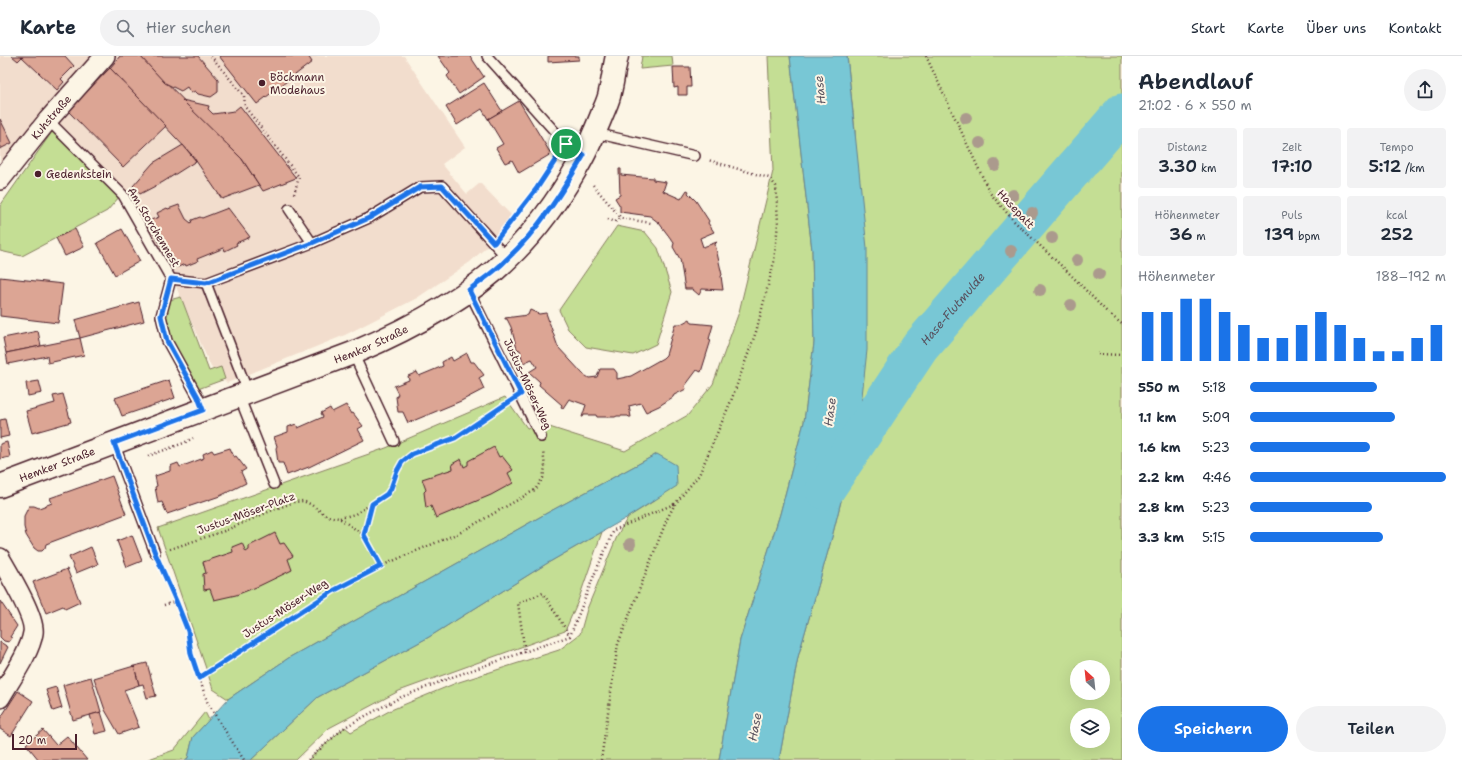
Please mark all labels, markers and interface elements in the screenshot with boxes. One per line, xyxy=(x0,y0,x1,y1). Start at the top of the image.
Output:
search box xyxy=(100,10,380,46)
text: Karte xyxy=(20,15,76,40)
icon: search xyxy=(114,17,136,39)
text: Hier suchen xyxy=(146,18,231,38)
text: Start xyxy=(1191,19,1225,37)
text: Karte xyxy=(1247,19,1284,37)
text: Über uns xyxy=(1306,19,1366,37)
text: Kontakt xyxy=(1388,19,1442,37)
text: Abendlauf xyxy=(1138,67,1253,96)
button: share xyxy=(1404,69,1446,111)
place label: Böckmann Modehaus xyxy=(270,70,325,98)
water label: Hase xyxy=(811,75,829,105)
marker: Böckmann Modehaus xyxy=(257,78,267,88)
street label: Kuhstraße xyxy=(28,92,75,143)
text: 21:02 · 6 × 550 m xyxy=(1138,97,1252,114)
pin xyxy=(549,127,583,161)
icon: arrive xyxy=(555,133,577,155)
text: Distanz xyxy=(1167,140,1207,155)
text: Zeit xyxy=(1282,140,1302,155)
text: Tempo xyxy=(1380,140,1414,155)
text: 3.30 xyxy=(1158,155,1197,177)
text: 17:10 xyxy=(1271,155,1313,177)
text: 5:12 xyxy=(1369,155,1401,177)
text: km xyxy=(1197,161,1217,176)
text: /km xyxy=(1401,161,1425,176)
place label: Gedenkstein xyxy=(46,167,112,182)
marker: Gedenkstein xyxy=(33,169,43,179)
street label: Am Storchennest xyxy=(124,185,183,270)
street label: Hasepatt xyxy=(994,186,1038,232)
text: Höhenmeter xyxy=(1155,208,1220,223)
text: Puls xyxy=(1281,208,1303,223)
text: kcal xyxy=(1386,208,1407,223)
text: 36 xyxy=(1169,223,1193,245)
text: 139 xyxy=(1264,223,1294,245)
text: 252 xyxy=(1380,223,1413,245)
text: m xyxy=(1193,229,1206,244)
text: bpm xyxy=(1294,229,1320,244)
text: Höhenmeter xyxy=(1138,268,1215,285)
text: 188–192 m xyxy=(1376,268,1446,285)
water label: Hase-Flutmulde xyxy=(917,269,989,349)
street label: Hemker Straße xyxy=(332,322,411,368)
street label: Justus-Möser-Weg xyxy=(500,336,555,432)
text: 550 m xyxy=(1138,379,1180,396)
text: 5:18 xyxy=(1202,379,1226,396)
water label: Hase xyxy=(820,396,840,427)
text: 1.1 km xyxy=(1138,409,1176,426)
text: 5:09 xyxy=(1202,409,1230,426)
text: 1.6 km xyxy=(1138,439,1181,456)
text: 5:23 xyxy=(1202,439,1230,456)
street label: Hemker Straße xyxy=(17,444,97,486)
text: 2.2 km xyxy=(1138,469,1184,486)
text: 4:46 xyxy=(1202,469,1231,486)
street label: Justus-Möser-Platz xyxy=(195,489,297,538)
text: 2.8 km xyxy=(1138,499,1184,516)
text: 5:23 xyxy=(1202,499,1230,516)
text: 3.3 km xyxy=(1138,529,1184,546)
text: 5:15 xyxy=(1202,529,1225,546)
street label: Justus-Möser-Weg xyxy=(240,575,331,642)
north arrow xyxy=(1070,660,1110,700)
map controls xyxy=(1070,660,1110,748)
button: Speichern xyxy=(1138,706,1288,752)
button: Teilen xyxy=(1296,706,1446,752)
button: layers xyxy=(1070,708,1110,748)
water label: Hase xyxy=(744,711,766,743)
scale bar xyxy=(12,732,77,751)
text: 20 m xyxy=(18,733,46,748)

